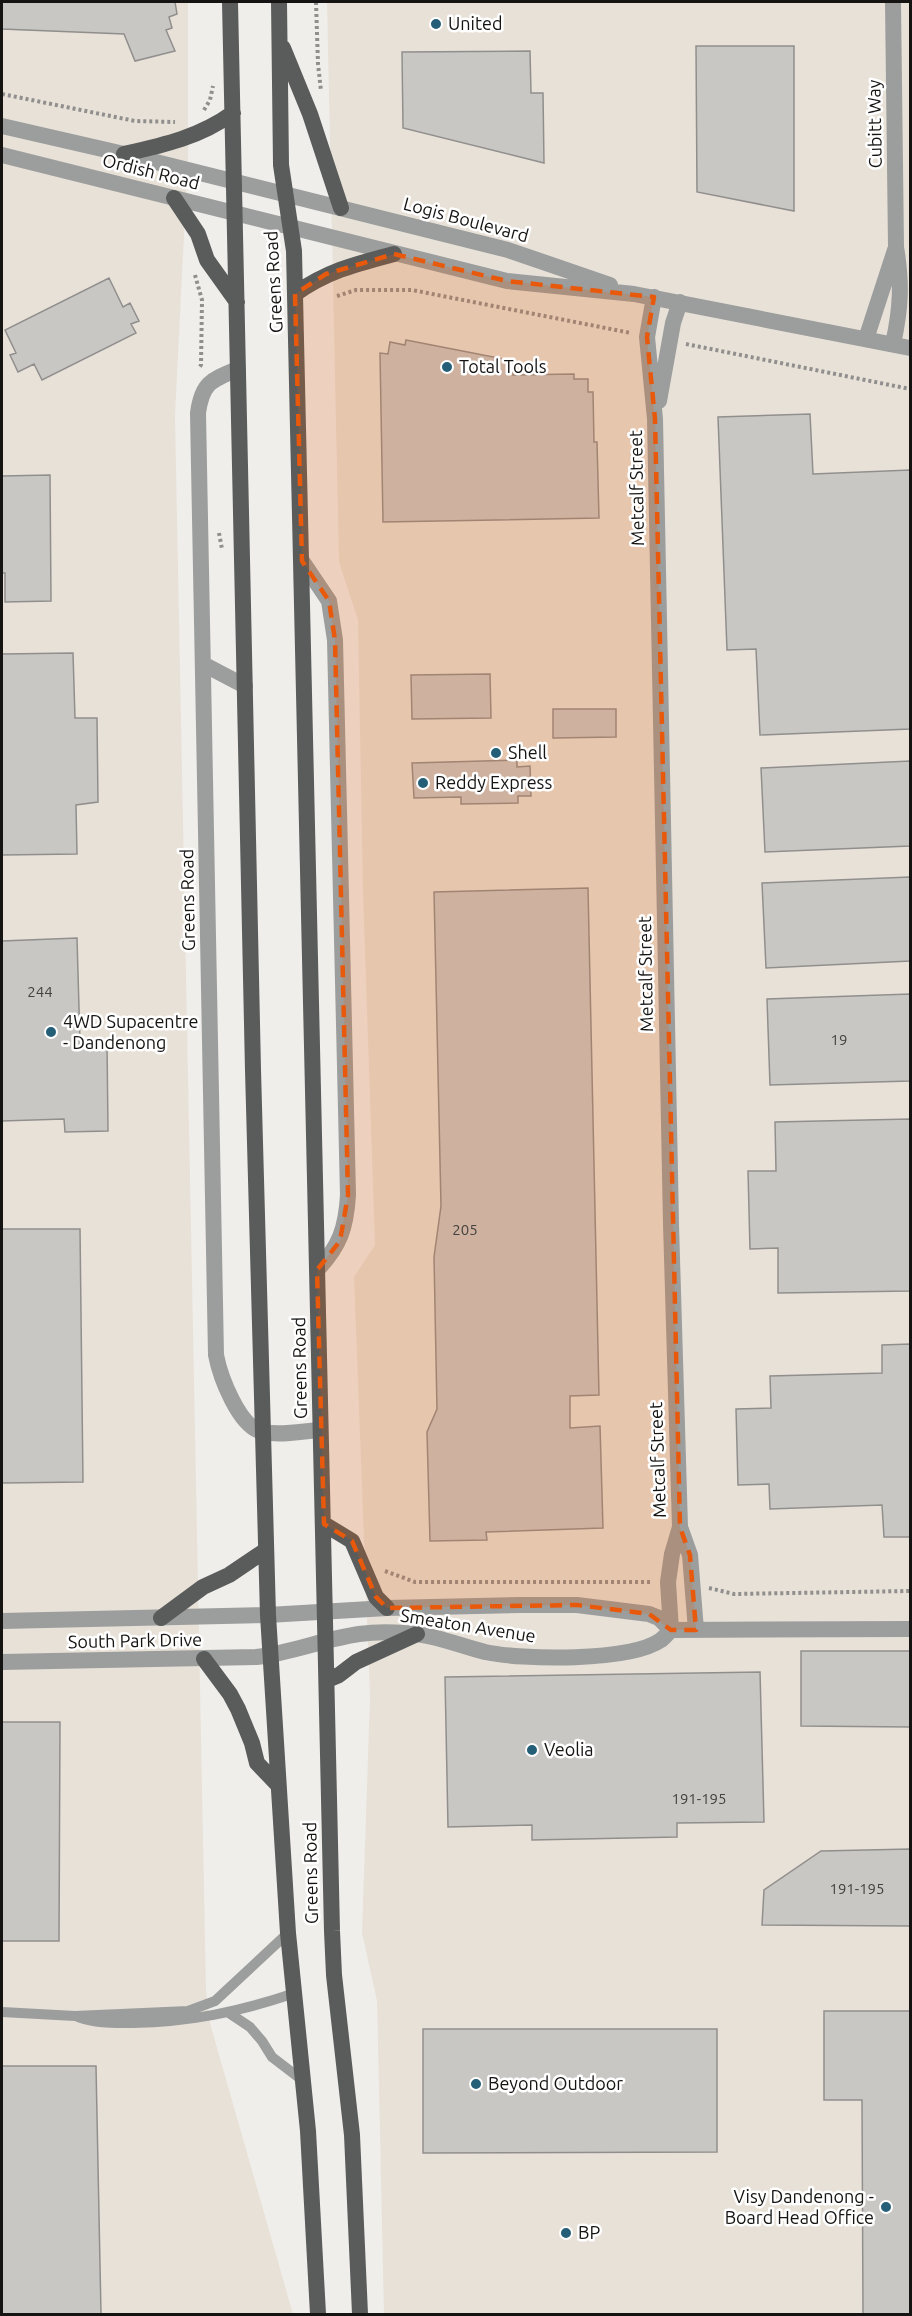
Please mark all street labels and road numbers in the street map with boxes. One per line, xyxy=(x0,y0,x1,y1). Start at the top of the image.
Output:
street label: Cubitt Way xyxy=(863,79,885,168)
street label: Ordish Road xyxy=(101,149,202,193)
street label: Logis Boulevard xyxy=(402,193,531,245)
street label: Greens Road xyxy=(260,230,286,334)
street label: Metcalf Street xyxy=(625,430,647,546)
street label: Greens Road xyxy=(176,849,198,951)
street label: Metcalf Street xyxy=(634,916,656,1032)
street label: Greens Road xyxy=(288,1317,310,1419)
street label: Metcalf Street xyxy=(645,1402,669,1518)
street label: Smeaton Avenue xyxy=(399,1604,537,1646)
street label: South Park Drive xyxy=(68,1629,202,1651)
street label: Greens Road xyxy=(299,1822,321,1924)

